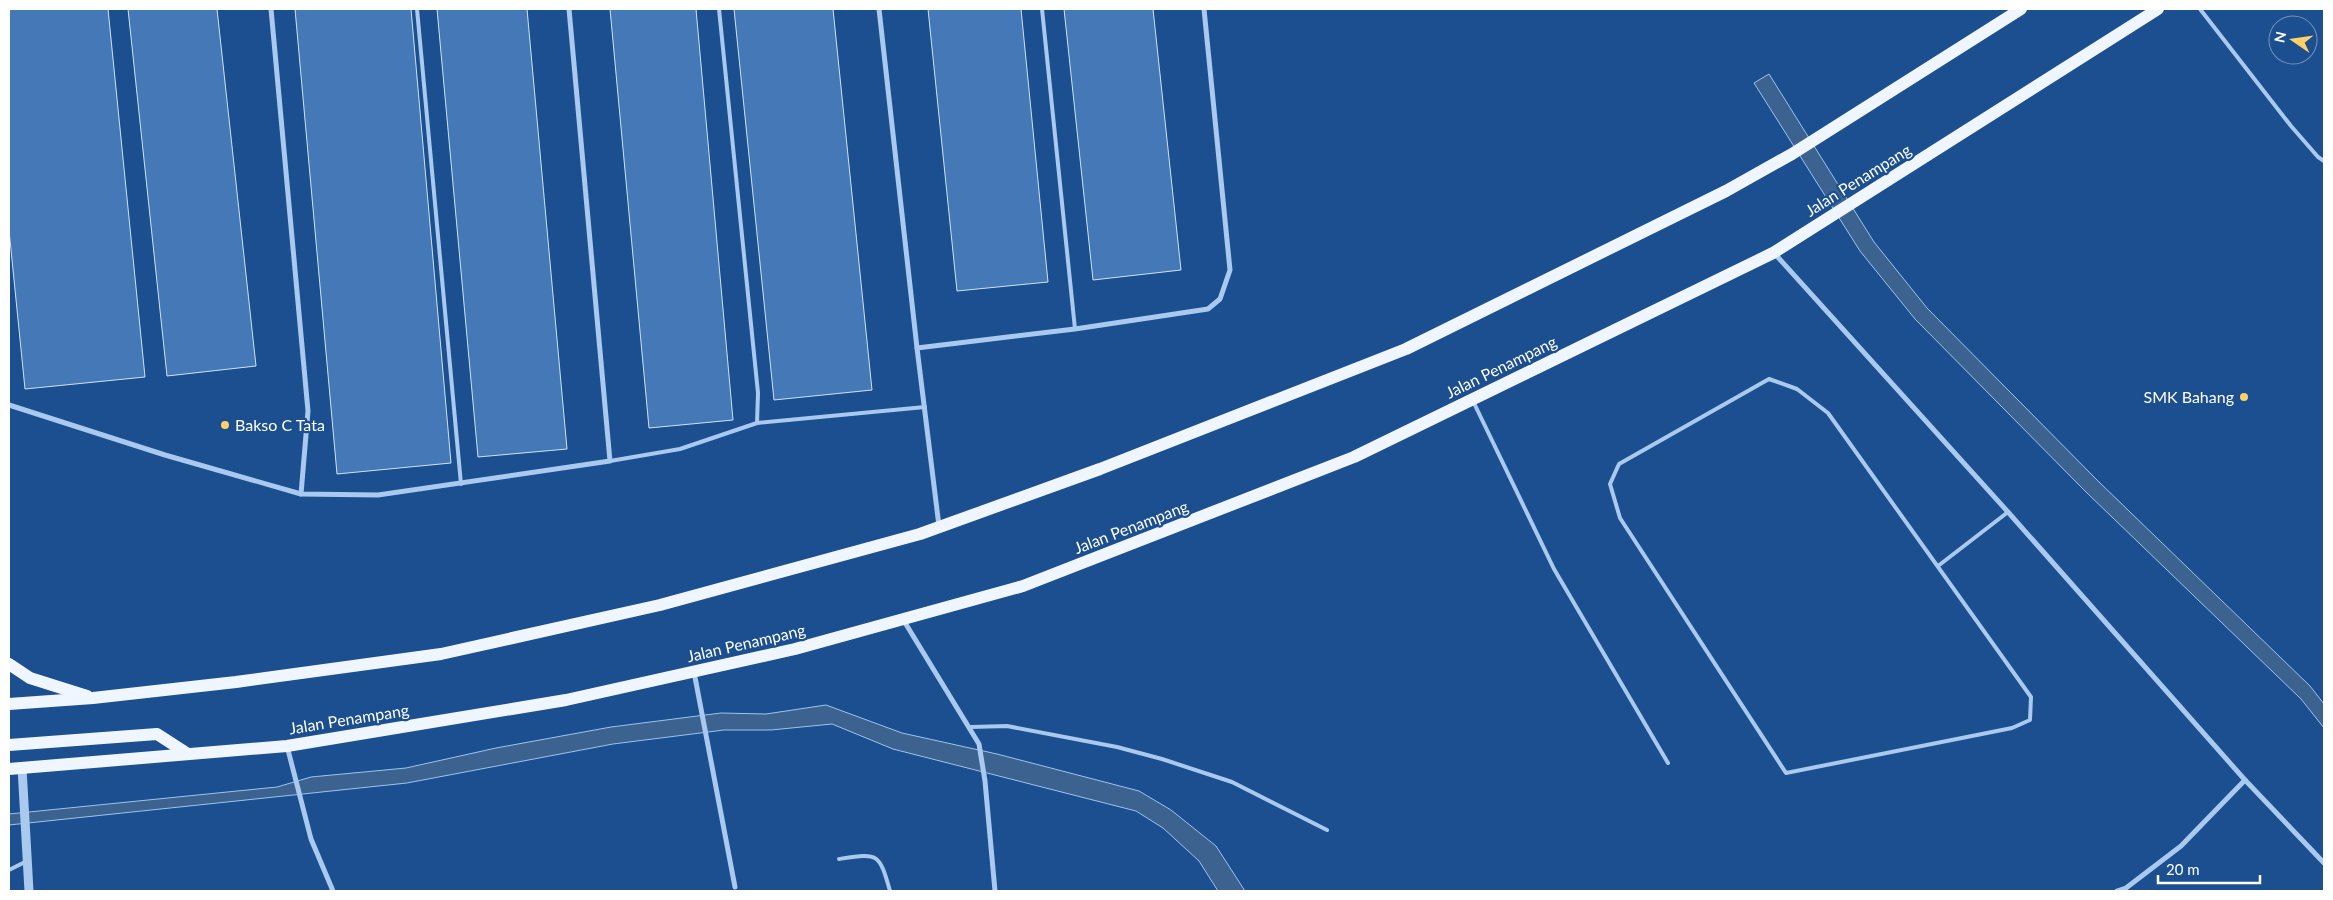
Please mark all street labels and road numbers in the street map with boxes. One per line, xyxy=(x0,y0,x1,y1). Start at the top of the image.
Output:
street label: Jalan Penampang xyxy=(1801,139,1914,220)
street label: Jalan Penampang xyxy=(1442,331,1559,402)
street label: Jalan Penampang xyxy=(1071,496,1191,557)
street label: Jalan Penampang xyxy=(685,620,807,665)
street label: Jalan Penampang xyxy=(288,700,410,737)

